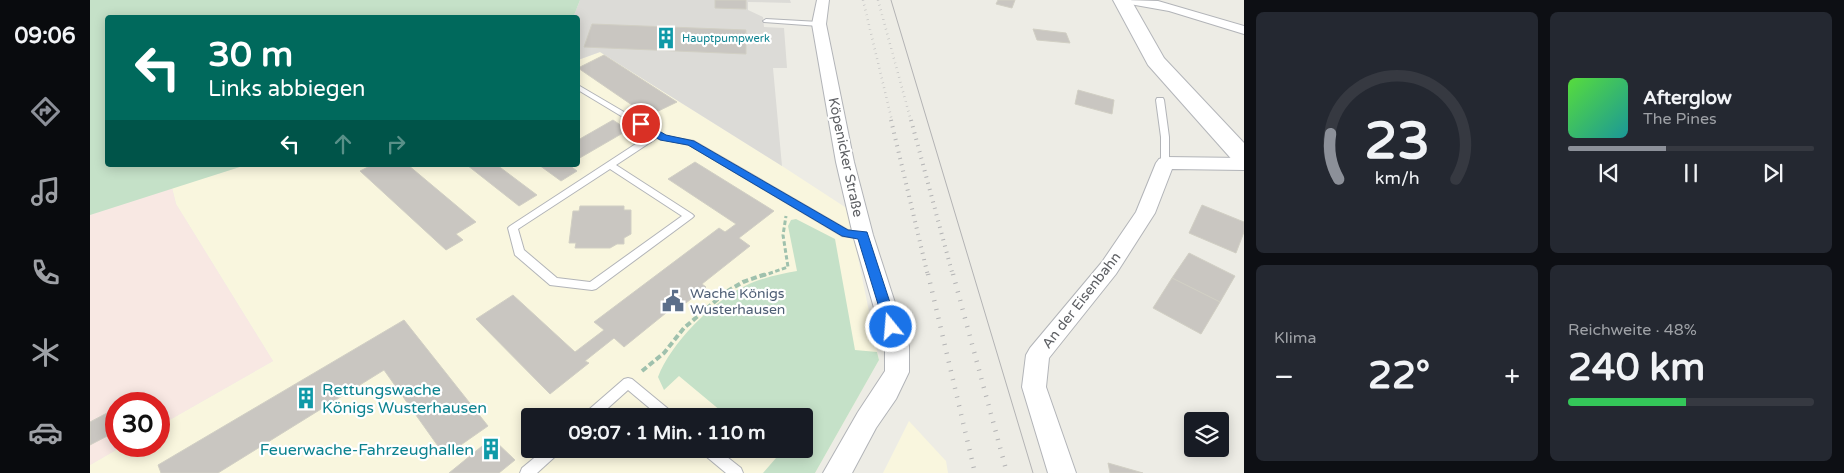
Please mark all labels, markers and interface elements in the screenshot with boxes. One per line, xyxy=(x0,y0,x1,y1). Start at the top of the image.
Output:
text: 09:06 xyxy=(15,23,75,49)
building icon: Hauptpumpwerk xyxy=(653,25,679,51)
place label: Hauptpumpwerk xyxy=(682,32,770,45)
text: 30 m xyxy=(208,34,293,76)
icon: left xyxy=(125,35,190,100)
text: Links abbiegen xyxy=(208,76,366,102)
text: Afterglow xyxy=(1643,87,1732,109)
icon: directions xyxy=(28,94,63,129)
street label: Köpenicker Straße xyxy=(825,96,867,219)
pin xyxy=(620,103,662,145)
text: The Pines xyxy=(1643,109,1717,129)
icon: arrive xyxy=(627,110,655,138)
text: 23 xyxy=(1364,110,1430,173)
icon: left xyxy=(276,130,304,158)
icon: ahead xyxy=(329,130,357,158)
icon: right xyxy=(382,130,410,158)
icon: previous xyxy=(1595,159,1623,187)
icon: pause xyxy=(1677,159,1705,187)
icon: next xyxy=(1759,159,1787,187)
text: km/h xyxy=(1375,168,1419,189)
icon: music xyxy=(28,174,63,209)
street label: An der Eisenbahn xyxy=(1038,249,1124,352)
icon: phone xyxy=(28,255,63,290)
place label: Wache Königs Wusterhausen xyxy=(690,285,785,318)
public building icon: Wache Königs Wusterhausen xyxy=(660,288,686,314)
position arrow xyxy=(864,300,916,352)
text: Reichweite · 48% xyxy=(1568,320,1697,340)
text: Klima xyxy=(1274,328,1316,348)
icon: climate xyxy=(28,335,63,370)
text: 240 km xyxy=(1568,345,1705,391)
text: 22° xyxy=(1368,353,1430,399)
text: − xyxy=(1274,360,1294,394)
text: + xyxy=(1504,360,1520,394)
place label: Rettungswache Königs Wusterhausen xyxy=(322,380,487,418)
building icon: Rettungswache Königs Wusterhausen xyxy=(293,385,319,411)
speed limit sign: 30 xyxy=(105,392,170,457)
map controls xyxy=(1184,412,1229,457)
button: layers xyxy=(1184,412,1229,457)
icon: car xyxy=(28,415,63,450)
text: 09:07 · 1 Min. · 110 m xyxy=(569,422,765,444)
building icon: Feuerwache-Fahrzeughallen xyxy=(478,436,504,462)
place label: Feuerwache-Fahrzeughallen xyxy=(260,440,474,460)

